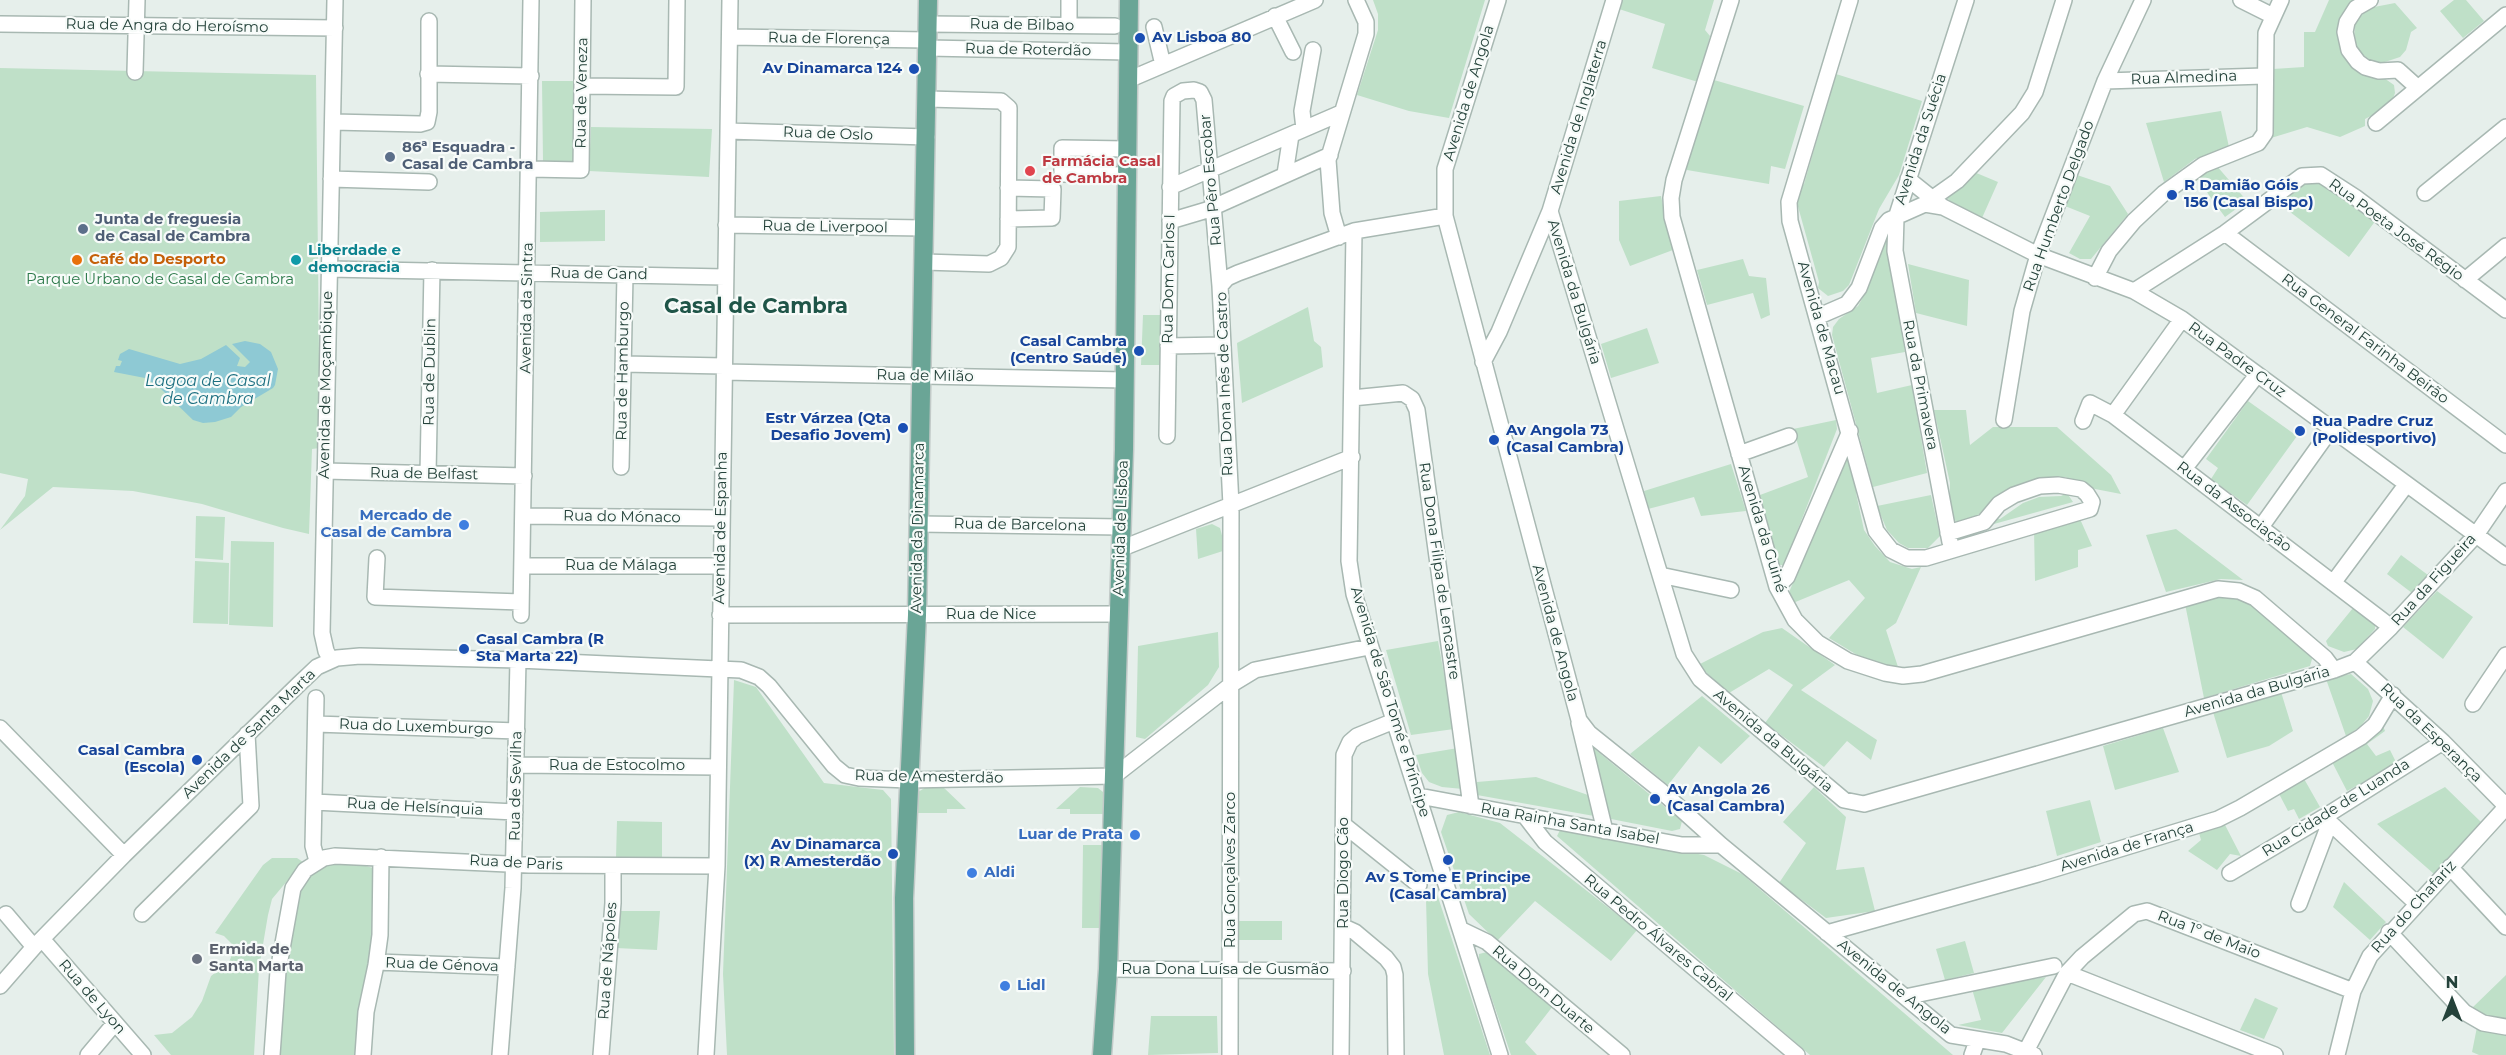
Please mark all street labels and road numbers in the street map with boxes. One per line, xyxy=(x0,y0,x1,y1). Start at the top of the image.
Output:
street label: Rua de Angra do Heroísmo xyxy=(65,15,269,37)
street label: Rua de Bilbao xyxy=(970,15,1074,35)
street label: Avenida de Angola xyxy=(1440,23,1498,163)
street label: Rua de Florença xyxy=(768,29,890,49)
street label: Rua de Veneza xyxy=(572,37,592,149)
street label: Avenida de Inglaterra xyxy=(1547,38,1611,196)
street label: Rua de Roterdão xyxy=(965,40,1091,60)
street label: Rua Almedina xyxy=(2130,67,2238,89)
street label: Avenida da Suécia xyxy=(1891,71,1951,207)
street label: Rua Pêro Escobar xyxy=(1196,113,1226,247)
street label: Rua Humberto Delgado xyxy=(2020,118,2098,294)
street label: Rua de Oslo xyxy=(783,123,873,145)
street label: Rua Poeta José Régio xyxy=(2325,175,2467,285)
street label: Rua Dom Carlos I xyxy=(1159,214,1179,344)
street label: Rua de Liverpool xyxy=(762,217,888,237)
street label: Avenida da Bulgária xyxy=(1543,217,1605,367)
street label: Avenida da Sintra xyxy=(517,242,537,374)
street label: Avenida de Macau xyxy=(1793,259,1849,397)
street label: Rua de Gand xyxy=(550,264,648,284)
street label: Rua General Farinha Beirão xyxy=(2278,270,2452,408)
street label: Avenida de Moçambique xyxy=(315,291,337,479)
street label: Rua Dona Inês de Castro xyxy=(1213,291,1237,477)
street label: Rua de Hamburgo xyxy=(613,301,633,441)
street label: Rua de Dublin xyxy=(420,318,440,426)
street label: Rua da Primavera xyxy=(1898,318,1942,452)
street label: Rua Padre Cruz xyxy=(2185,318,2289,402)
street label: Rua de Milão xyxy=(876,366,974,386)
street label: Avenida da Dinamarca xyxy=(908,443,928,613)
street label: Avenida de Espanha xyxy=(711,451,731,605)
street label: Rua da Associação xyxy=(2173,458,2295,556)
street label: Avenida de Lisboa xyxy=(1110,460,1132,596)
street label: Rua Dona Filipa de Lencastre xyxy=(1415,461,1463,681)
street label: Avenida da Guiné xyxy=(1734,463,1790,595)
street label: Rua de Belfast xyxy=(370,464,478,484)
street label: Rua do Mónaco xyxy=(563,507,681,527)
street label: Rua de Barcelona xyxy=(954,515,1086,535)
street label: Rua da Figueira xyxy=(2388,530,2480,630)
street label: Rua de Málaga xyxy=(565,557,677,575)
street label: Avenida de Angola xyxy=(1528,563,1582,703)
street label: Avenida de São Tomé e Príncipe xyxy=(1346,585,1434,819)
street label: Rua de Nice xyxy=(946,606,1036,624)
street label: Avenida da Bulgária xyxy=(2182,663,2332,721)
street label: Avenida de Santa Marta xyxy=(179,666,319,802)
street label: Rua da Esperança xyxy=(2376,680,2486,786)
street label: Avenida da Bulgária xyxy=(1709,686,1837,796)
street label: Rua do Luxemburgo xyxy=(338,715,494,739)
street label: Rua de Sevilha xyxy=(506,731,526,841)
street label: Rua Cidade de Luanda xyxy=(2259,755,2413,861)
street label: Rua de Estocolmo xyxy=(549,757,685,775)
street label: Rua de Amesterdão xyxy=(854,767,1004,787)
street label: Rua Gonçalves Zarco xyxy=(1222,792,1240,948)
street label: Rua de Helsínquia xyxy=(346,794,484,820)
street label: Rua Rainha Santa Isabel xyxy=(1479,799,1661,849)
street label: Rua Diogo Cão xyxy=(1335,817,1353,929)
street label: Avenida de França xyxy=(2058,818,2196,876)
street label: Rua de Paris xyxy=(469,852,563,874)
street label: Rua do Chafariz xyxy=(2368,857,2460,957)
street label: Rua Pedro Álvares Cabral xyxy=(1580,871,1736,1005)
street label: Rua de Nápoles xyxy=(595,902,621,1020)
street label: Rua 1º de Maio xyxy=(2155,907,2263,963)
street label: Avenida de Angola xyxy=(1834,936,1954,1038)
street label: Rua Dom Duarte xyxy=(1488,942,1598,1038)
street label: Rua de Génova xyxy=(385,954,499,976)
street label: Rua de Lyon xyxy=(55,956,129,1038)
street label: Rua Dona Luísa de Gusmão xyxy=(1121,961,1329,979)

